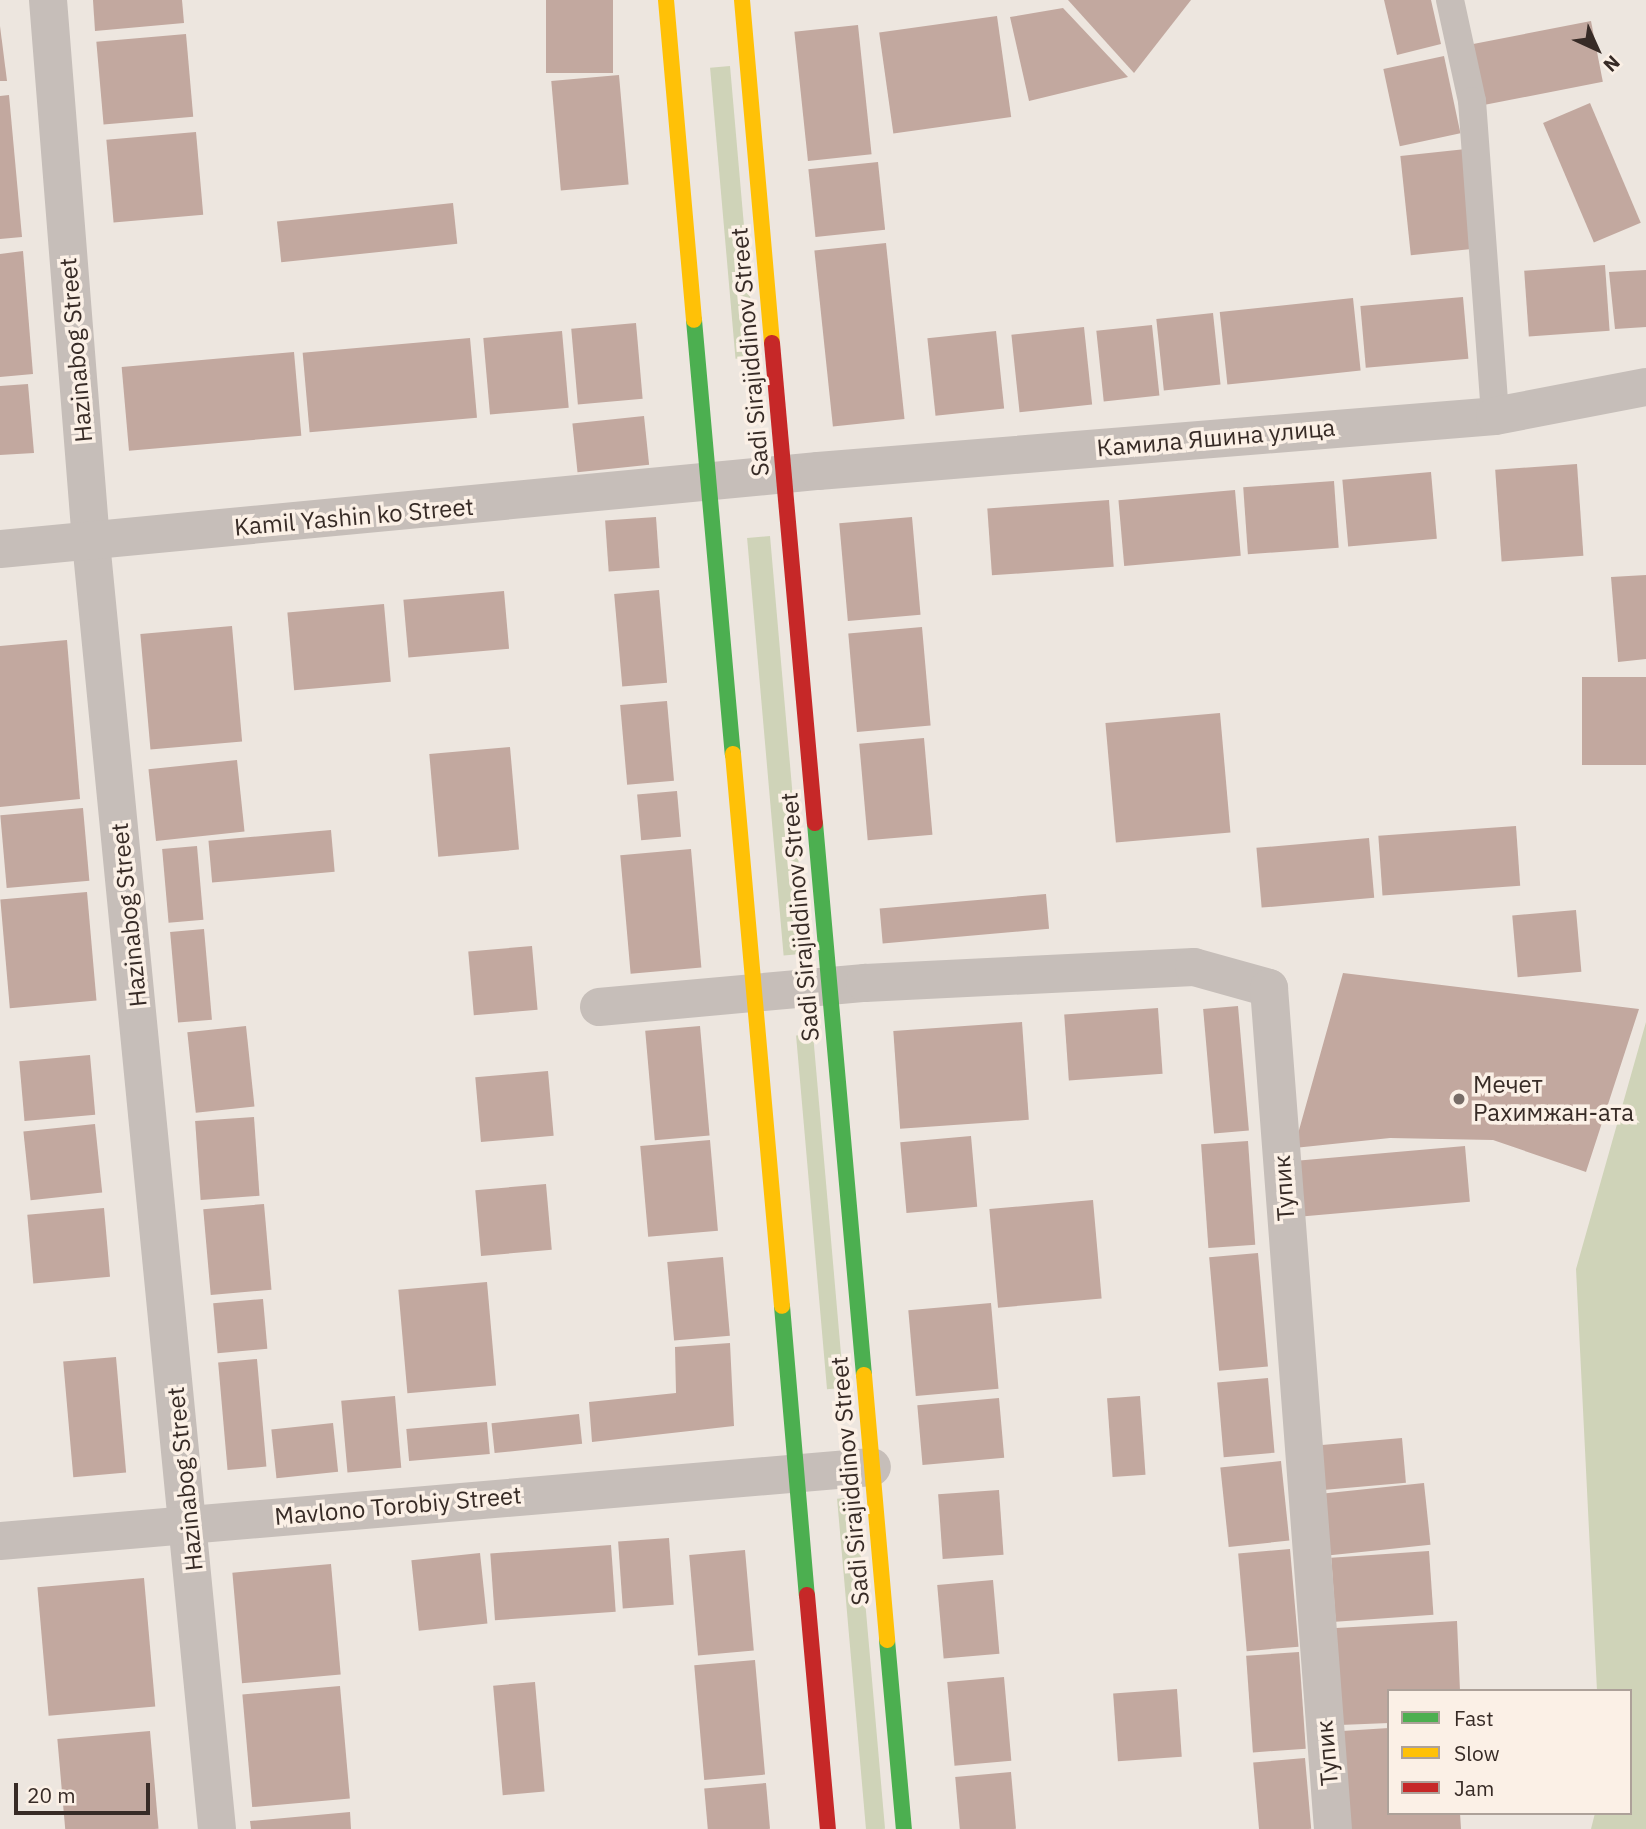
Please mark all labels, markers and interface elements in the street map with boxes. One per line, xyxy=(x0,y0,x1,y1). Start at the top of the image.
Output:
north arrow xyxy=(1562,14,1632,84)
text: N xyxy=(1599,50,1625,77)
street label: Sadi Sirajiddinov Street xyxy=(725,226,775,478)
street label: Hazinabog Street xyxy=(54,257,98,443)
street label: Камила Яшина улица xyxy=(1096,413,1336,463)
street label: Kamil Yashin ko Street xyxy=(233,492,475,542)
street label: Sadi Sirajiddinov Street xyxy=(775,791,825,1043)
street label: Hazinabog Street xyxy=(105,822,153,1008)
place label: Мечет Рахимжан-ата xyxy=(1473,1071,1634,1127)
marker: Мечет Рахимжан-ата xyxy=(1451,1091,1467,1107)
street label: Тупик xyxy=(1267,1154,1301,1222)
street label: Sadi Sirajiddinov Street xyxy=(825,1355,875,1607)
street label: Hazinabog Street xyxy=(161,1386,209,1572)
street label: Mavlono Torobiy Street xyxy=(273,1481,523,1531)
legend xyxy=(1387,1689,1632,1815)
text: Fast xyxy=(1454,1704,1494,1732)
street label: Тупик xyxy=(1310,1719,1344,1787)
text: Slow xyxy=(1454,1739,1500,1767)
scale bar xyxy=(18,1770,154,1814)
text: Jam xyxy=(1454,1774,1494,1802)
text: 20 m xyxy=(27,1781,76,1809)

